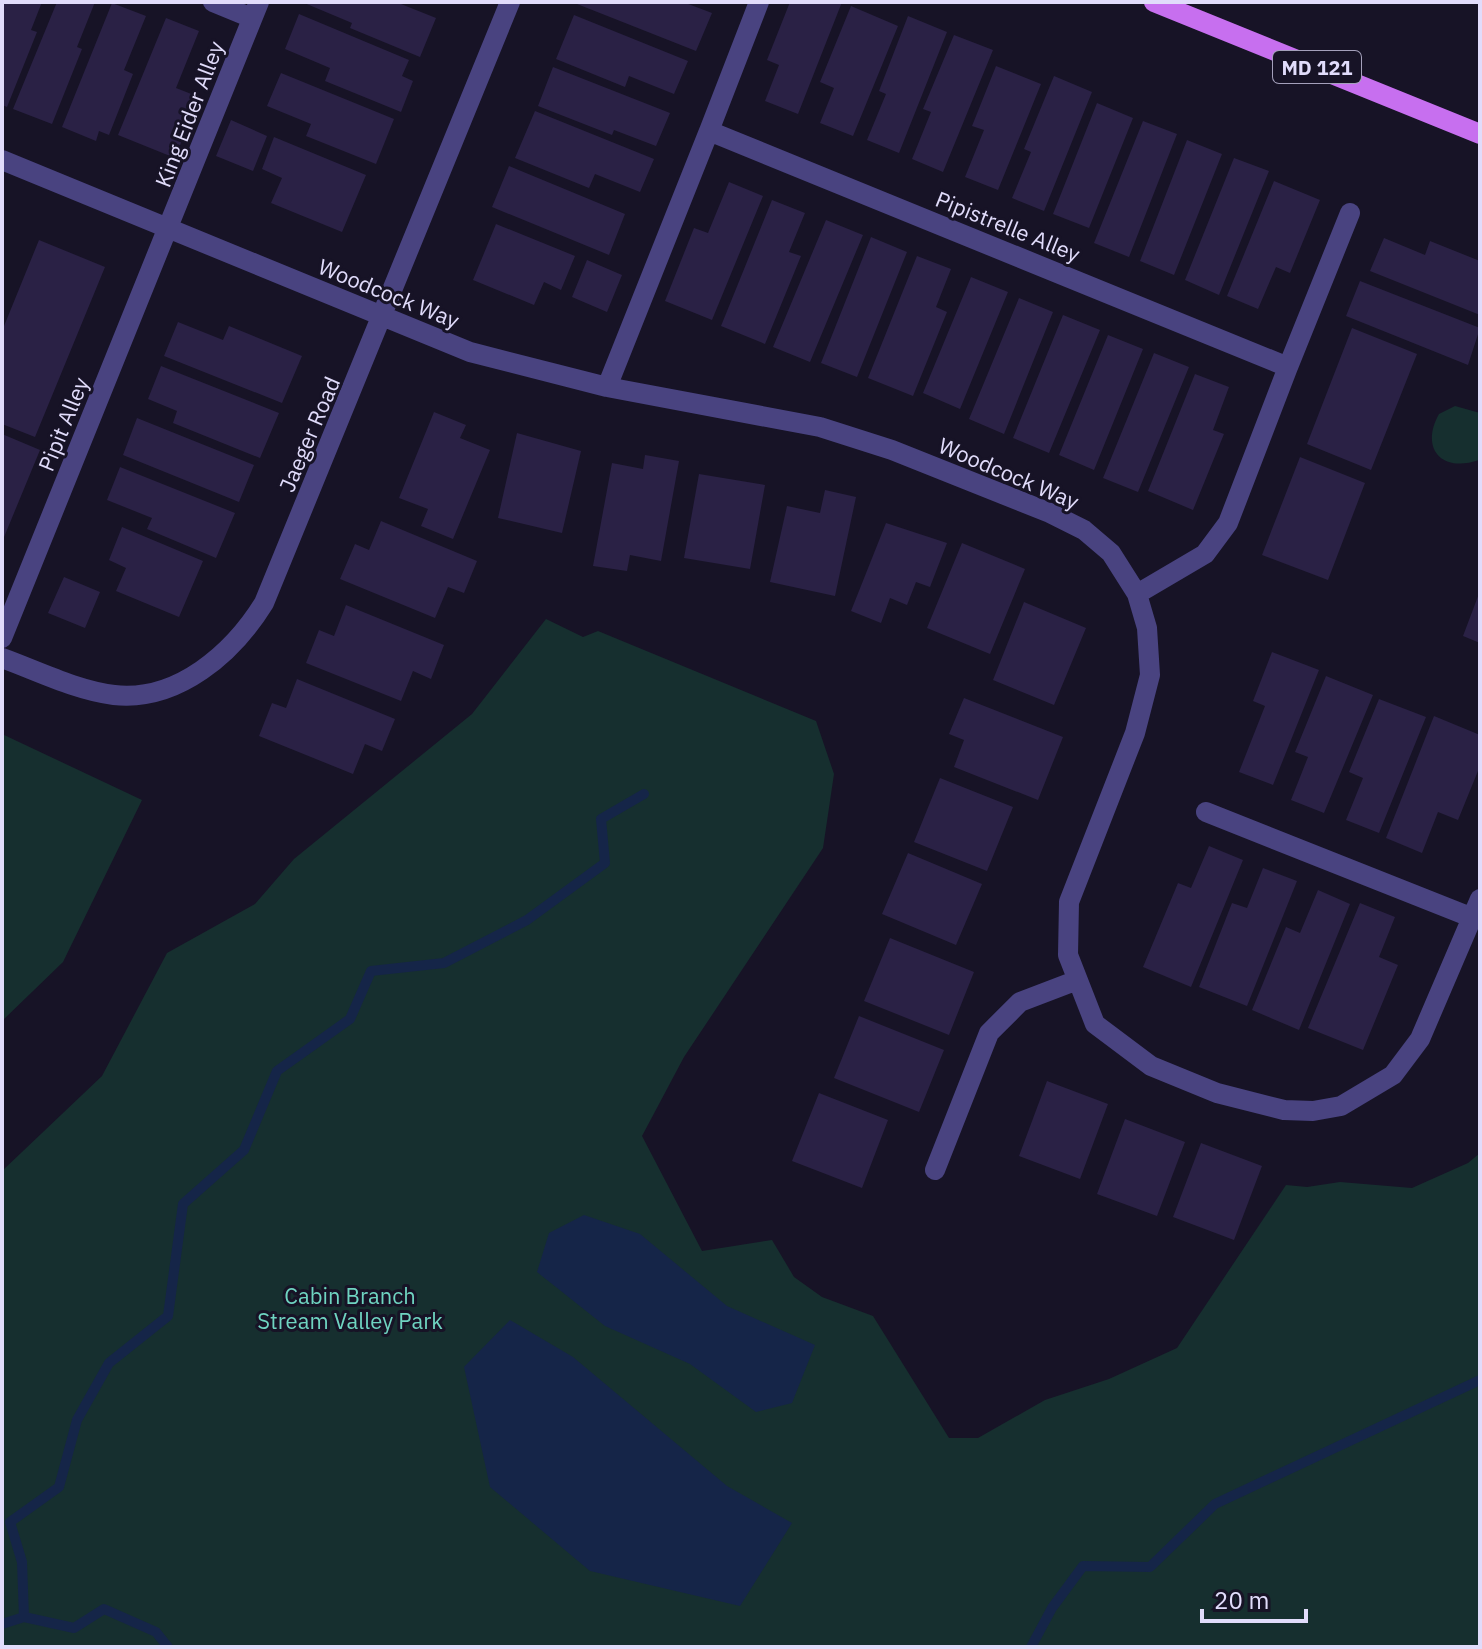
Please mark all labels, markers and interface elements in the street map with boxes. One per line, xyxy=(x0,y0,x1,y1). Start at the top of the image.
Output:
street label: King Eider Alley xyxy=(148,37,230,191)
road number: MD 121 xyxy=(1273,51,1361,83)
street label: Pipistrelle Alley xyxy=(931,184,1085,268)
street label: Woodcock Way xyxy=(314,252,464,335)
street label: Jaeger Road xyxy=(272,372,346,496)
street label: Pipit Alley xyxy=(31,373,95,475)
street label: Woodcock Way xyxy=(934,430,1084,516)
park label: Cabin Branch Stream Valley Park xyxy=(257,1281,443,1335)
scale bar xyxy=(1202,1573,1306,1623)
text: 20 m xyxy=(1214,1584,1269,1616)

